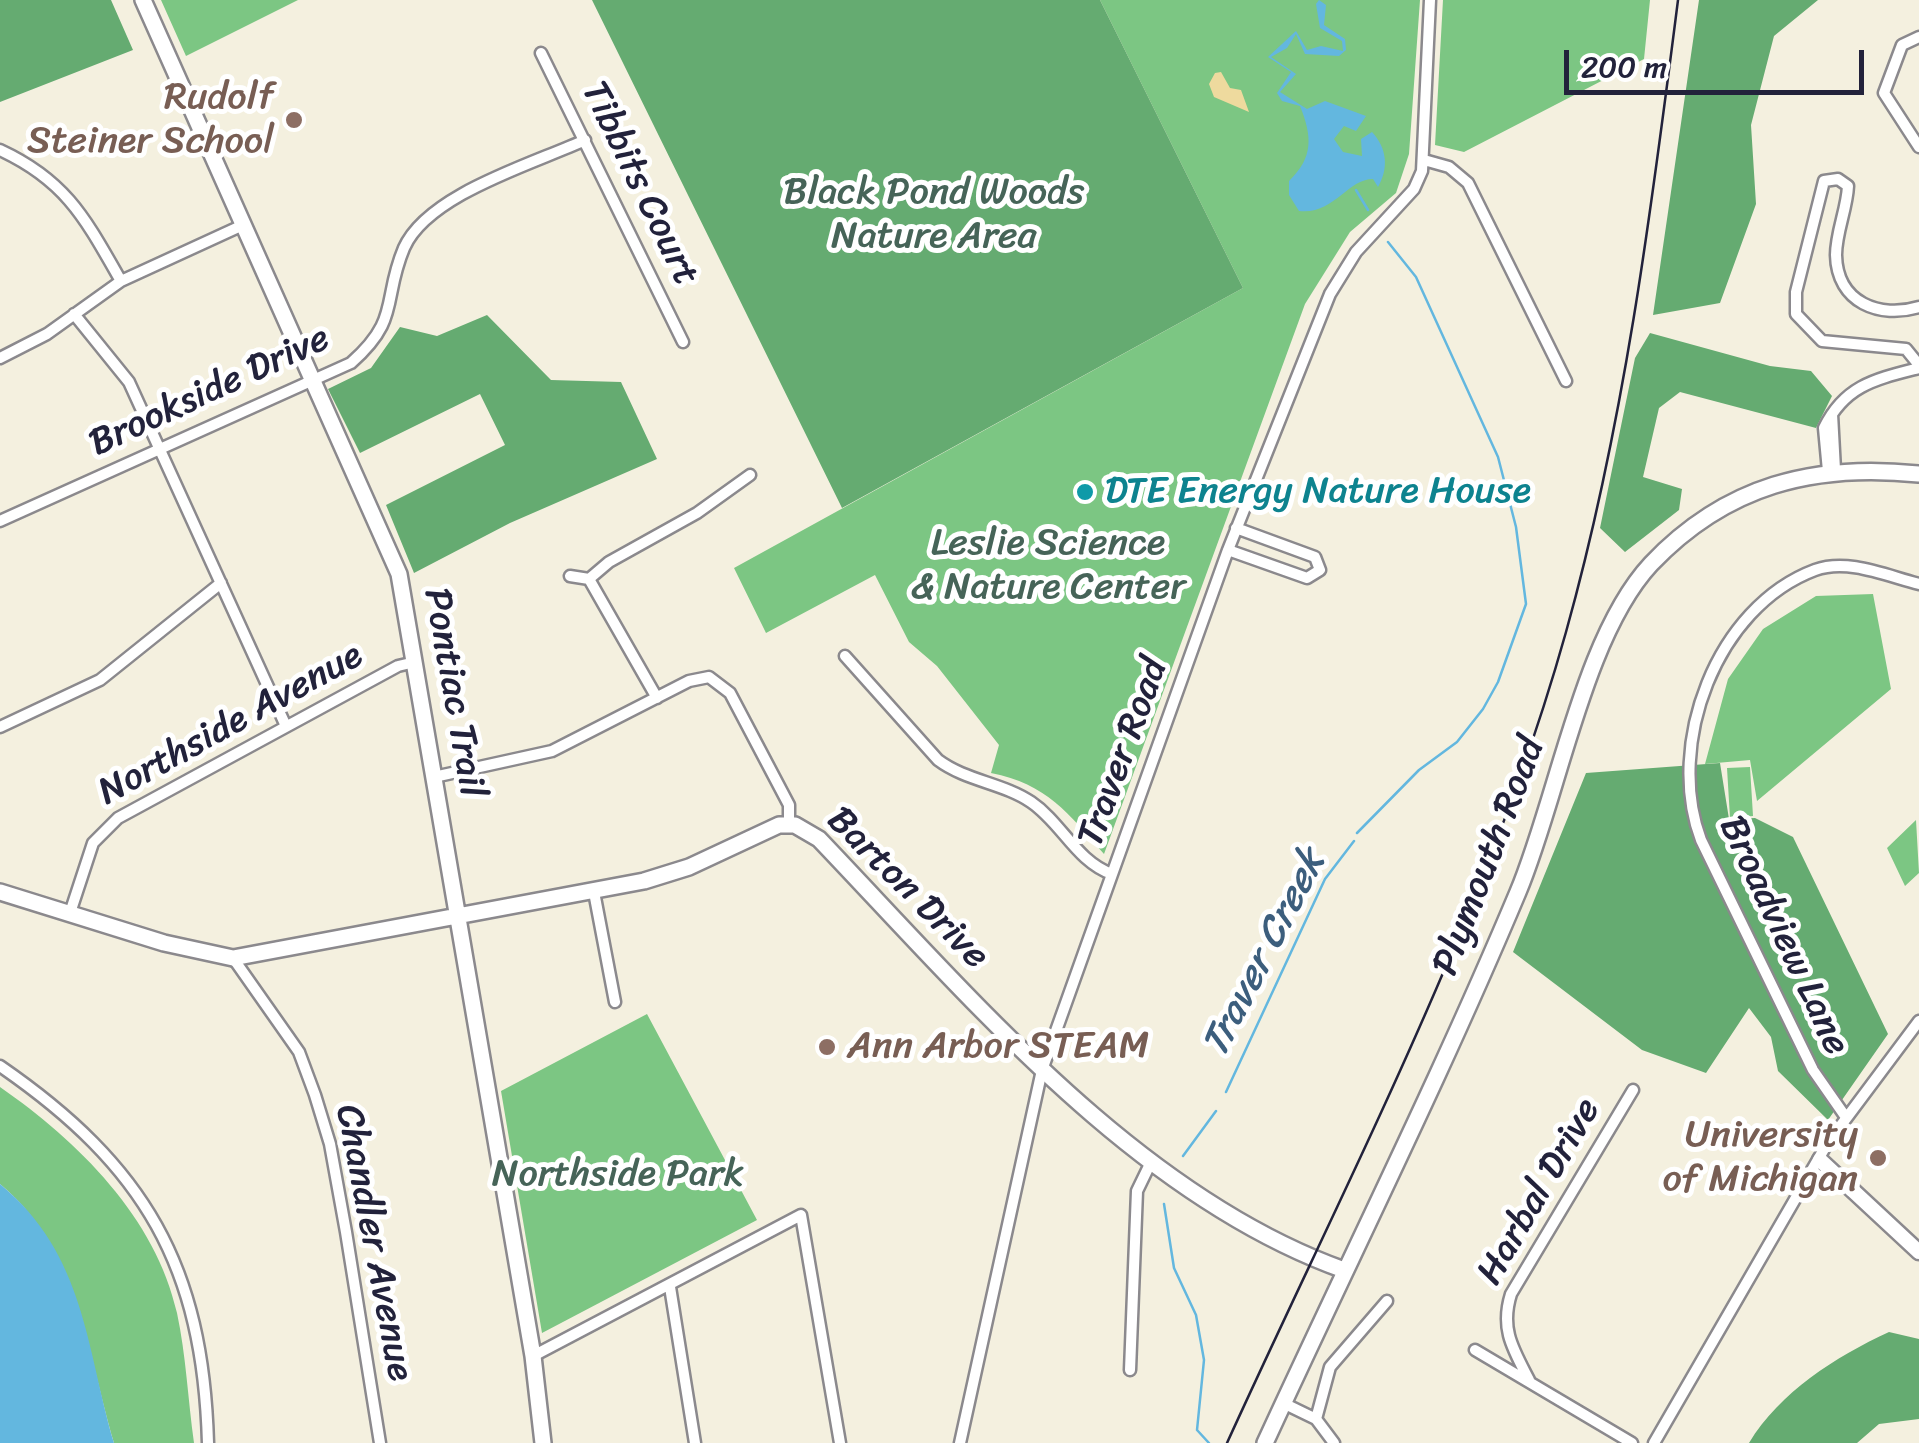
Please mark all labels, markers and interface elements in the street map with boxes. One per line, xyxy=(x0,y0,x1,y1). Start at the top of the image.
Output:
scale bar xyxy=(1569,30,1869,92)
text: 200 m xyxy=(1581,40,1667,94)
street label: Tibbits Court xyxy=(570,74,708,294)
place label: Rudolf Steiner School xyxy=(27,75,274,164)
marker: Rudolf Steiner School xyxy=(283,109,305,131)
park label: Black Pond Woods Nature Area xyxy=(783,170,1085,260)
street label: Brookside Drive xyxy=(83,316,337,468)
place label: DTE Energy Nature House xyxy=(1105,469,1531,515)
marker: DTE Energy Nature House xyxy=(1074,481,1096,503)
park label: Leslie Science & Nature Center xyxy=(910,521,1186,610)
street label: Pontiac Trail xyxy=(412,585,494,801)
street label: Northside Avenue xyxy=(91,633,371,817)
street label: Traver Road xyxy=(1069,653,1179,853)
street label: Plymouth Road xyxy=(1424,732,1556,982)
street label: Barton Drive xyxy=(816,798,998,980)
street label: Broadview Lane xyxy=(1708,809,1858,1063)
water label: Traver Creek xyxy=(1193,843,1337,1065)
place label: Ann Arbor STEAM xyxy=(847,1024,1149,1070)
marker: Ann Arbor STEAM xyxy=(816,1036,838,1058)
street label: Harbal Drive xyxy=(1468,1091,1612,1293)
street label: Chandler Avenue xyxy=(324,1101,422,1385)
place label: University of Michigan xyxy=(1662,1113,1858,1202)
marker: University of Michigan xyxy=(1867,1147,1889,1169)
park label: Northside Park xyxy=(492,1152,744,1198)

